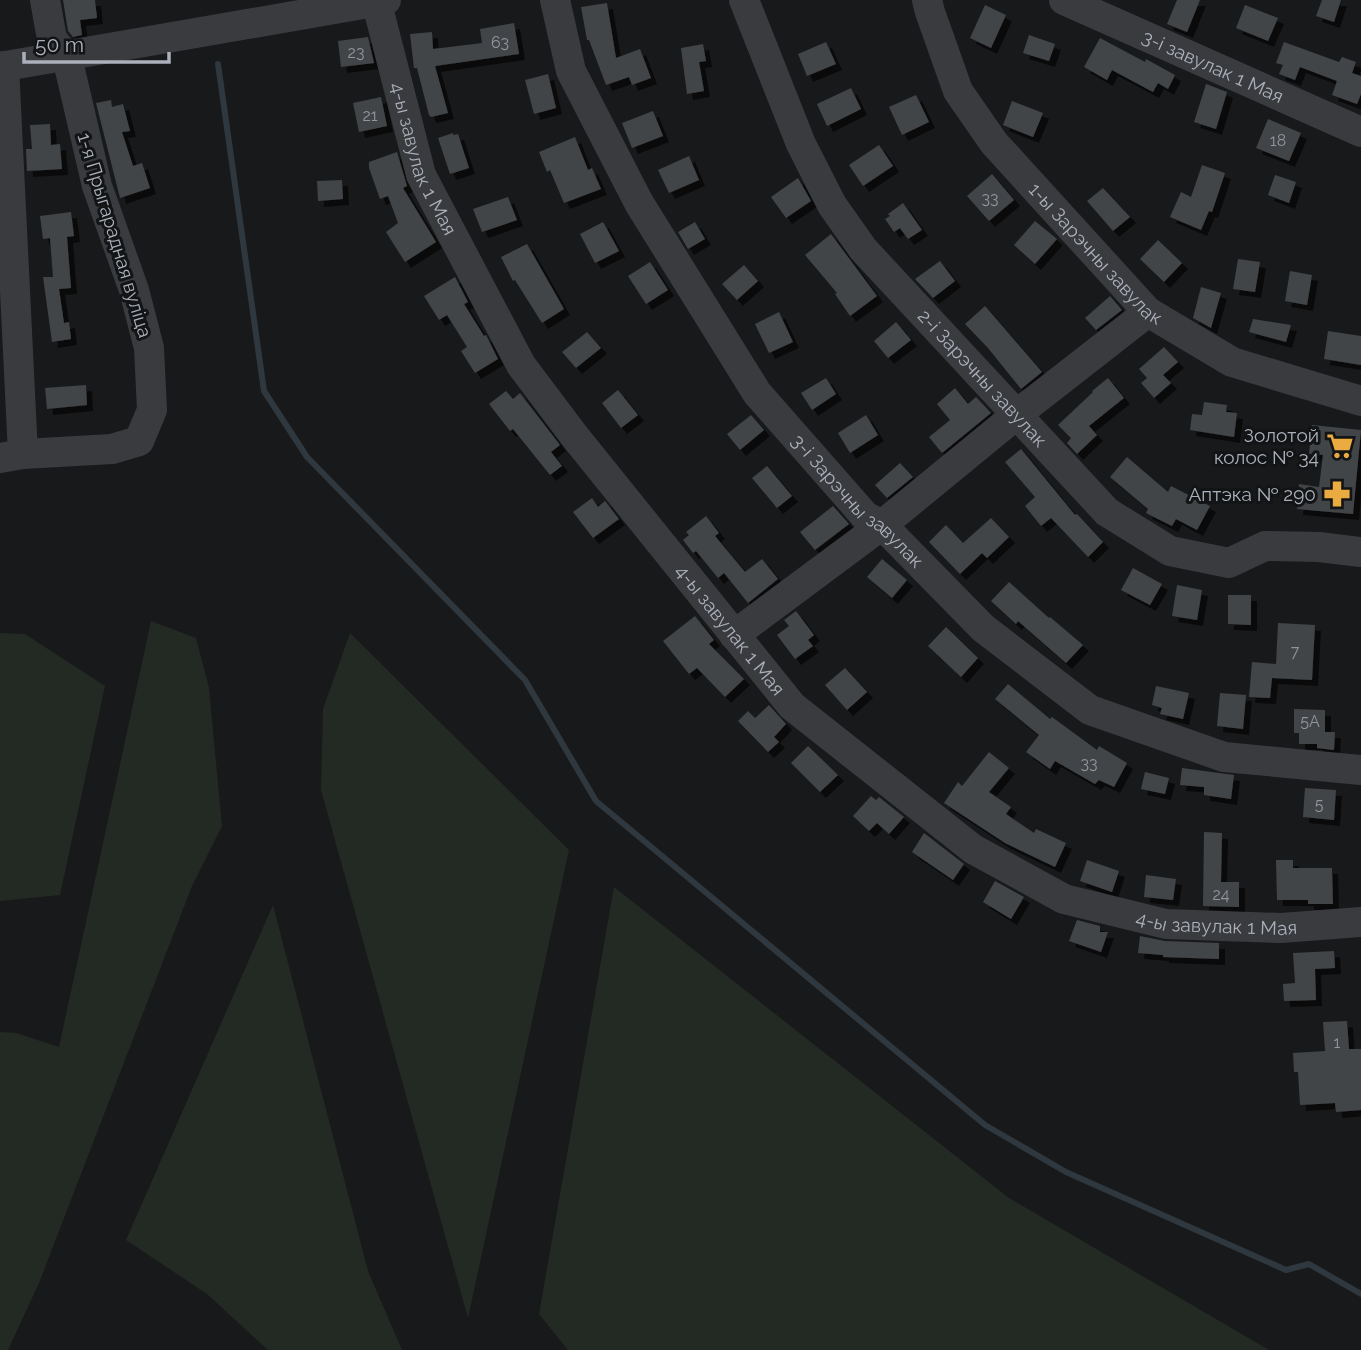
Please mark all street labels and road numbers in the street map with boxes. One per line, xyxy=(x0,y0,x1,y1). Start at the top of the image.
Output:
street label: 3-і завулак 1 Мая xyxy=(1139,25,1287,107)
street label: 4-ы завулак 1 Мая xyxy=(387,80,461,239)
street label: 1-я Прыгарадная вуліца xyxy=(73,130,157,340)
street label: 1-ы Зарэчны завулак xyxy=(1025,178,1167,329)
street label: 2-і Зарэчны завулак xyxy=(914,305,1052,451)
street label: 3-і Зарэчны завулак xyxy=(787,430,928,572)
street label: 4-ы завулак 1 Мая xyxy=(671,560,790,699)
street label: 4-ы завулак 1 Мая xyxy=(1134,906,1298,939)

